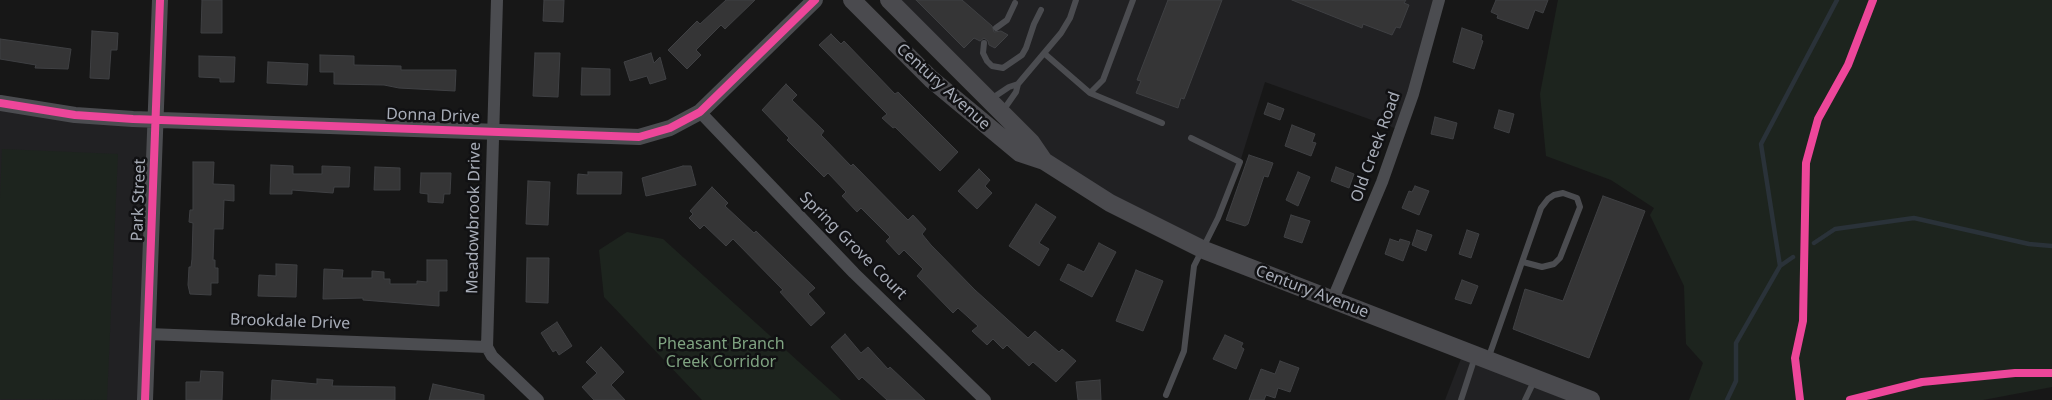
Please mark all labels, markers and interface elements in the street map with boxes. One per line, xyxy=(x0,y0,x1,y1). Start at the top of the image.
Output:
street label: Century Avenue xyxy=(892,40,994,134)
street label: Old Creek Road xyxy=(1347,89,1405,205)
street label: Donna Drive xyxy=(386,105,480,127)
street label: Meadowbrook Drive xyxy=(463,142,485,294)
street label: Park Street xyxy=(128,158,150,242)
street label: Spring Grove Court xyxy=(795,188,911,304)
street label: Century Avenue xyxy=(1253,262,1371,322)
street label: Brookdale Drive xyxy=(230,310,350,334)
park label: Pheasant Branch Creek Corridor xyxy=(657,334,785,372)

